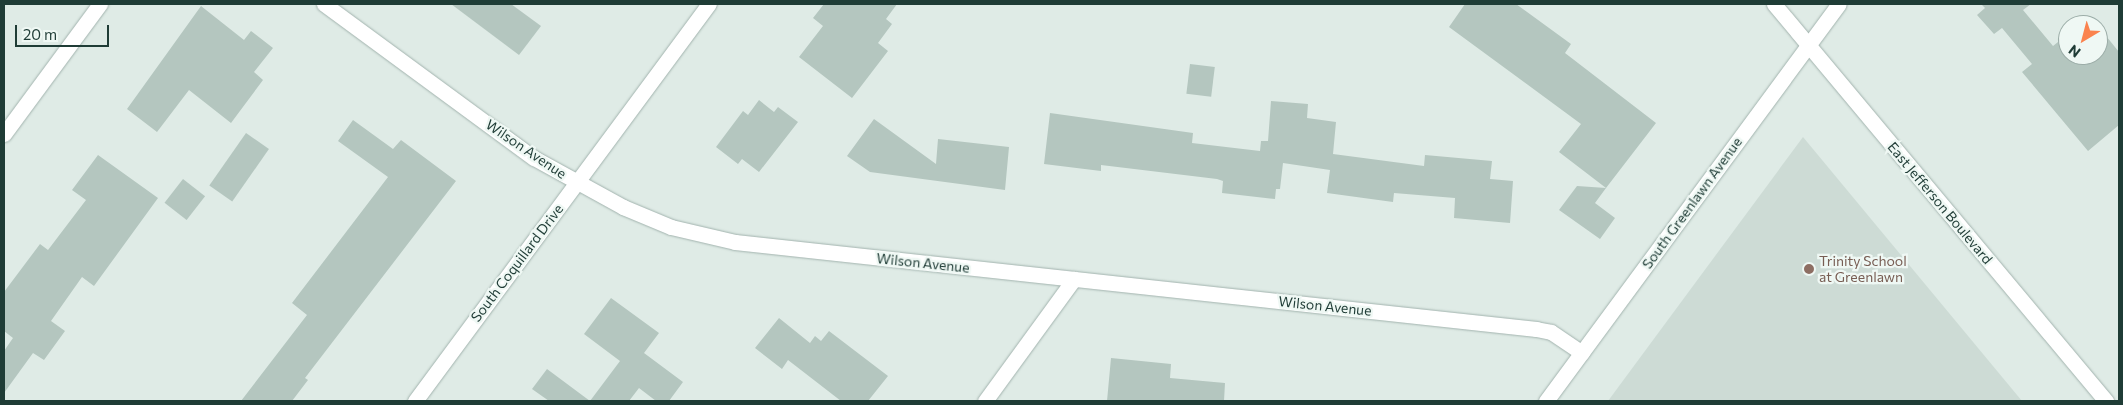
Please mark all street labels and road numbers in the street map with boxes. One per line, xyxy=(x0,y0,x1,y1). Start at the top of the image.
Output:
street label: Wilson Avenue xyxy=(483,116,569,182)
street label: South Greenlawn Avenue xyxy=(1639,134,1745,272)
street label: East Jefferson Boulevard xyxy=(1884,139,1996,267)
street label: South Coquillard Drive xyxy=(467,201,567,325)
street label: Wilson Avenue xyxy=(876,250,970,276)
street label: Wilson Avenue xyxy=(1278,293,1372,319)

